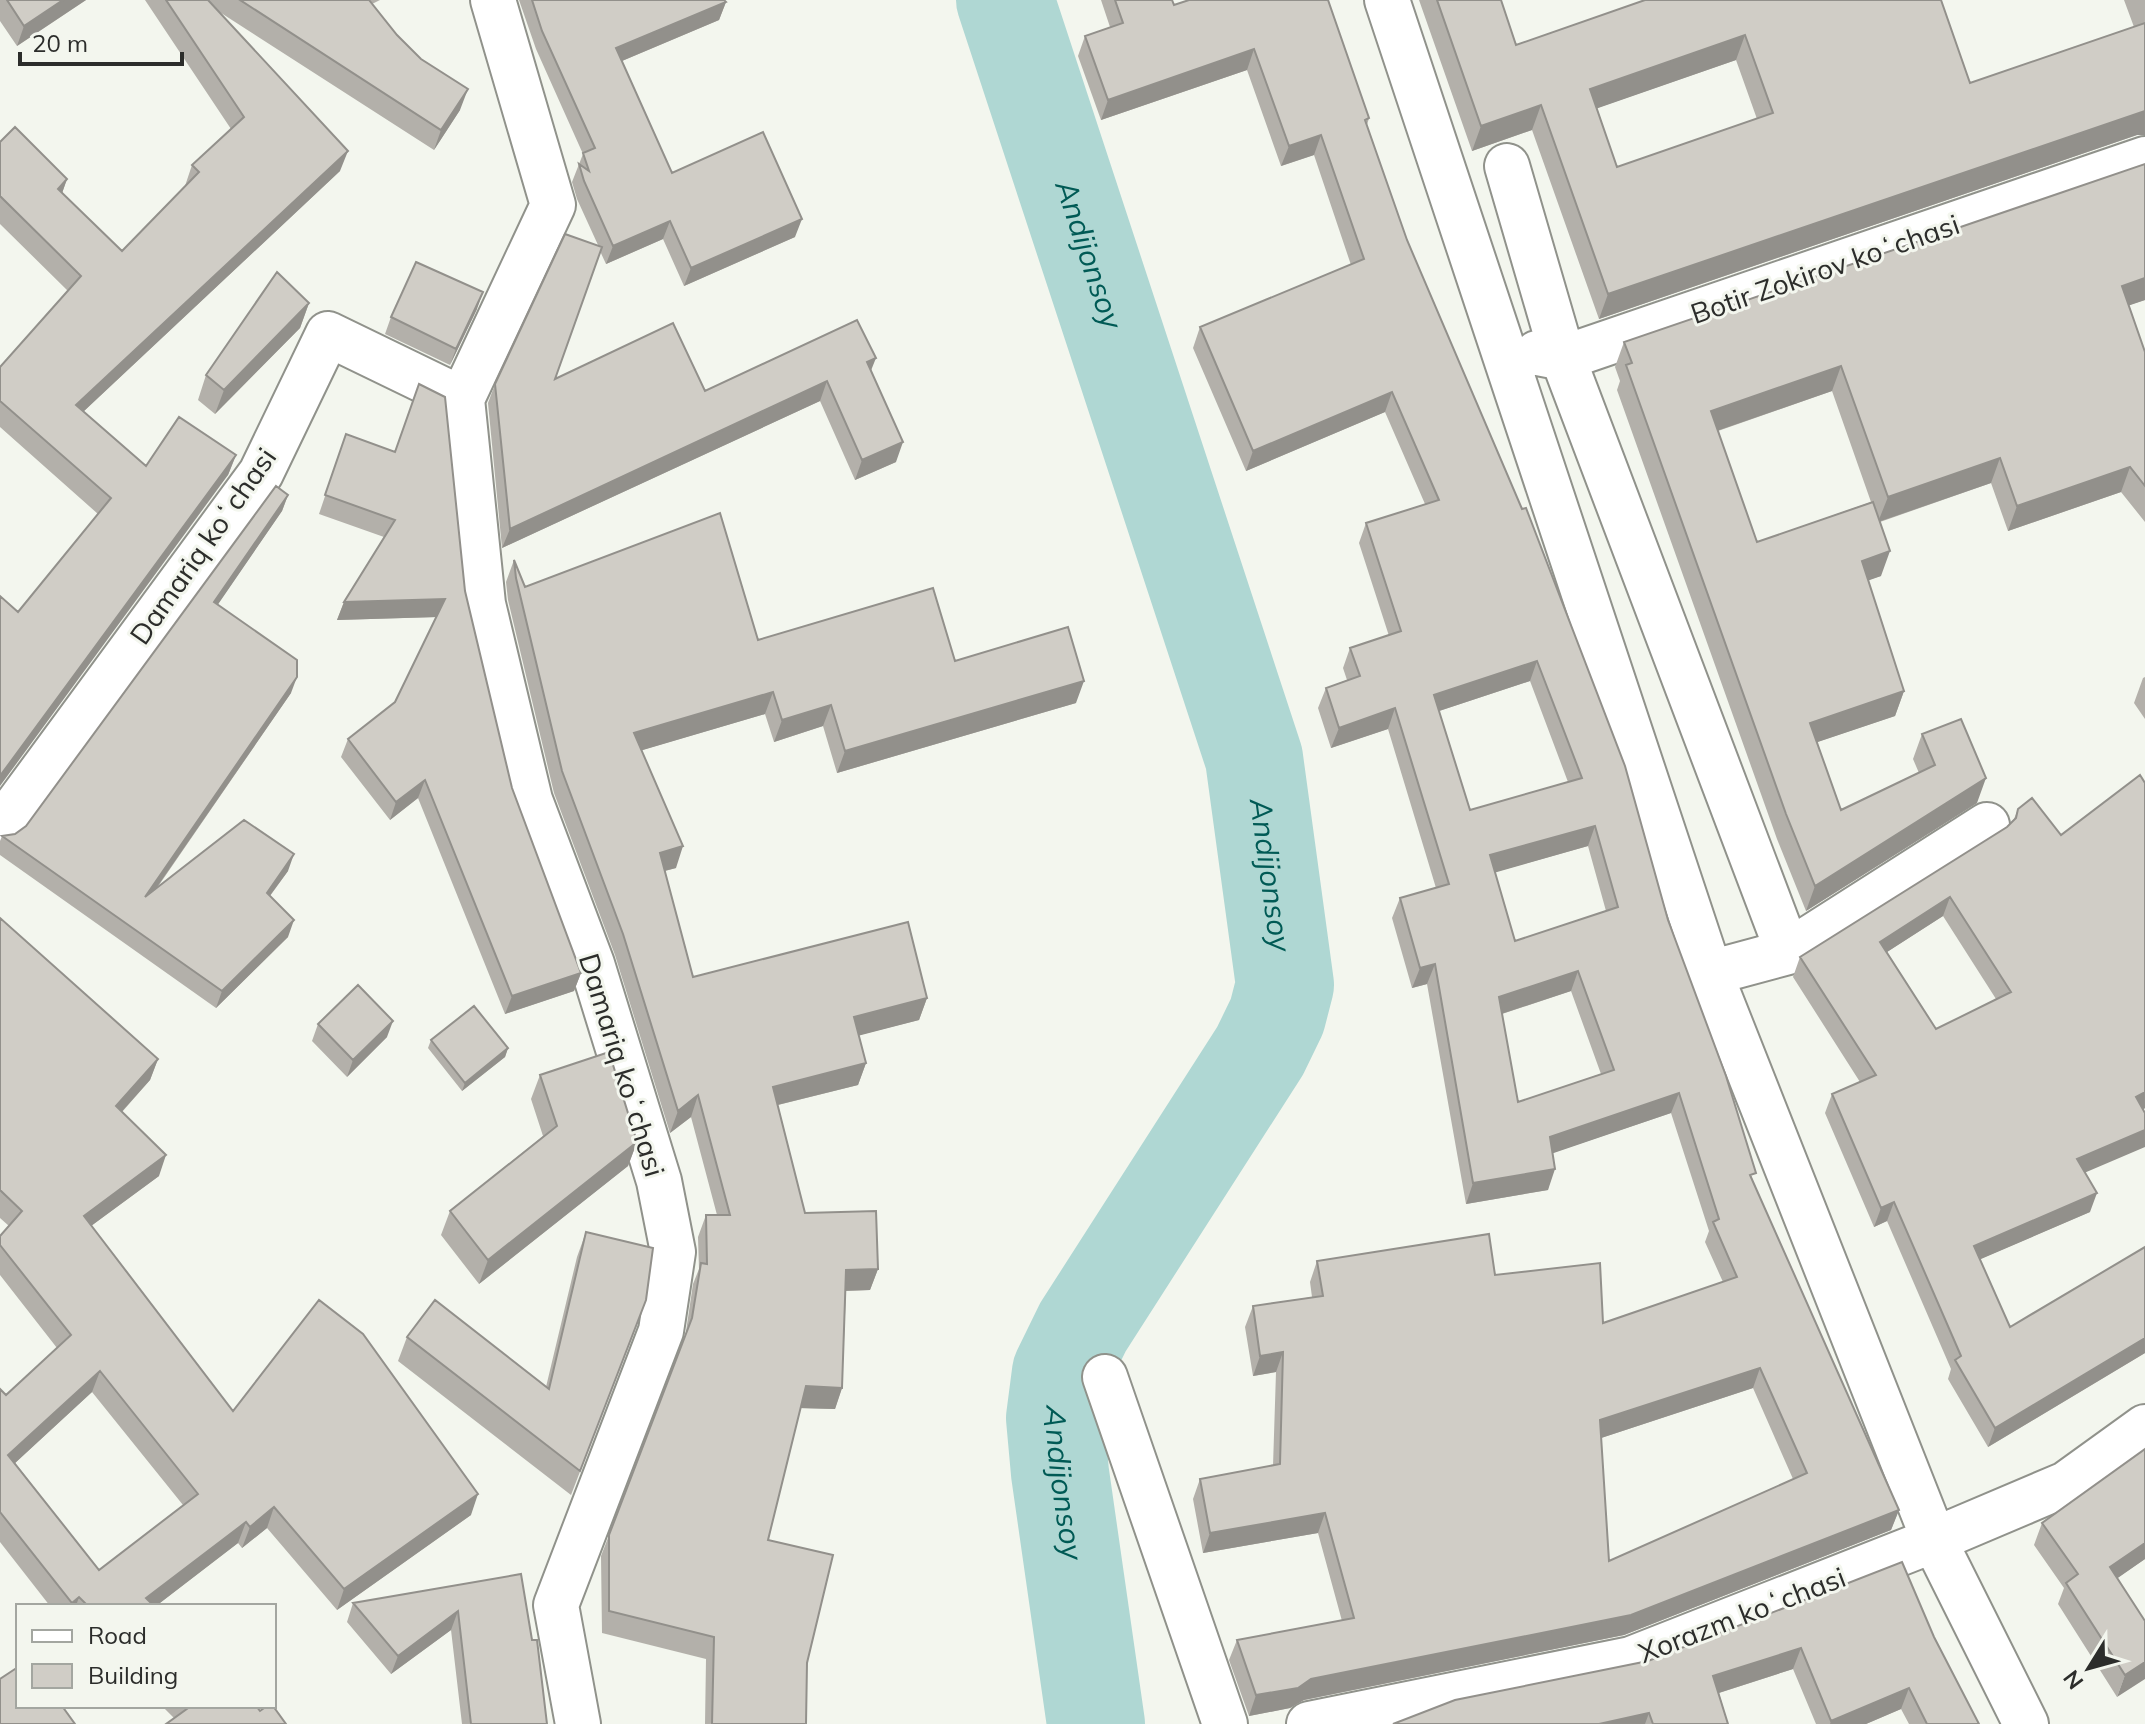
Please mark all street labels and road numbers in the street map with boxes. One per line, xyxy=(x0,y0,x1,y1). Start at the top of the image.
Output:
street label: Botir Zokirov koʻchasi xyxy=(1686,206,1964,331)
street label: Damariq koʻchasi xyxy=(122,441,283,651)
street label: Damariq koʻchasi xyxy=(572,949,673,1181)
street label: Xorazm koʻchasi xyxy=(1633,1559,1850,1670)

